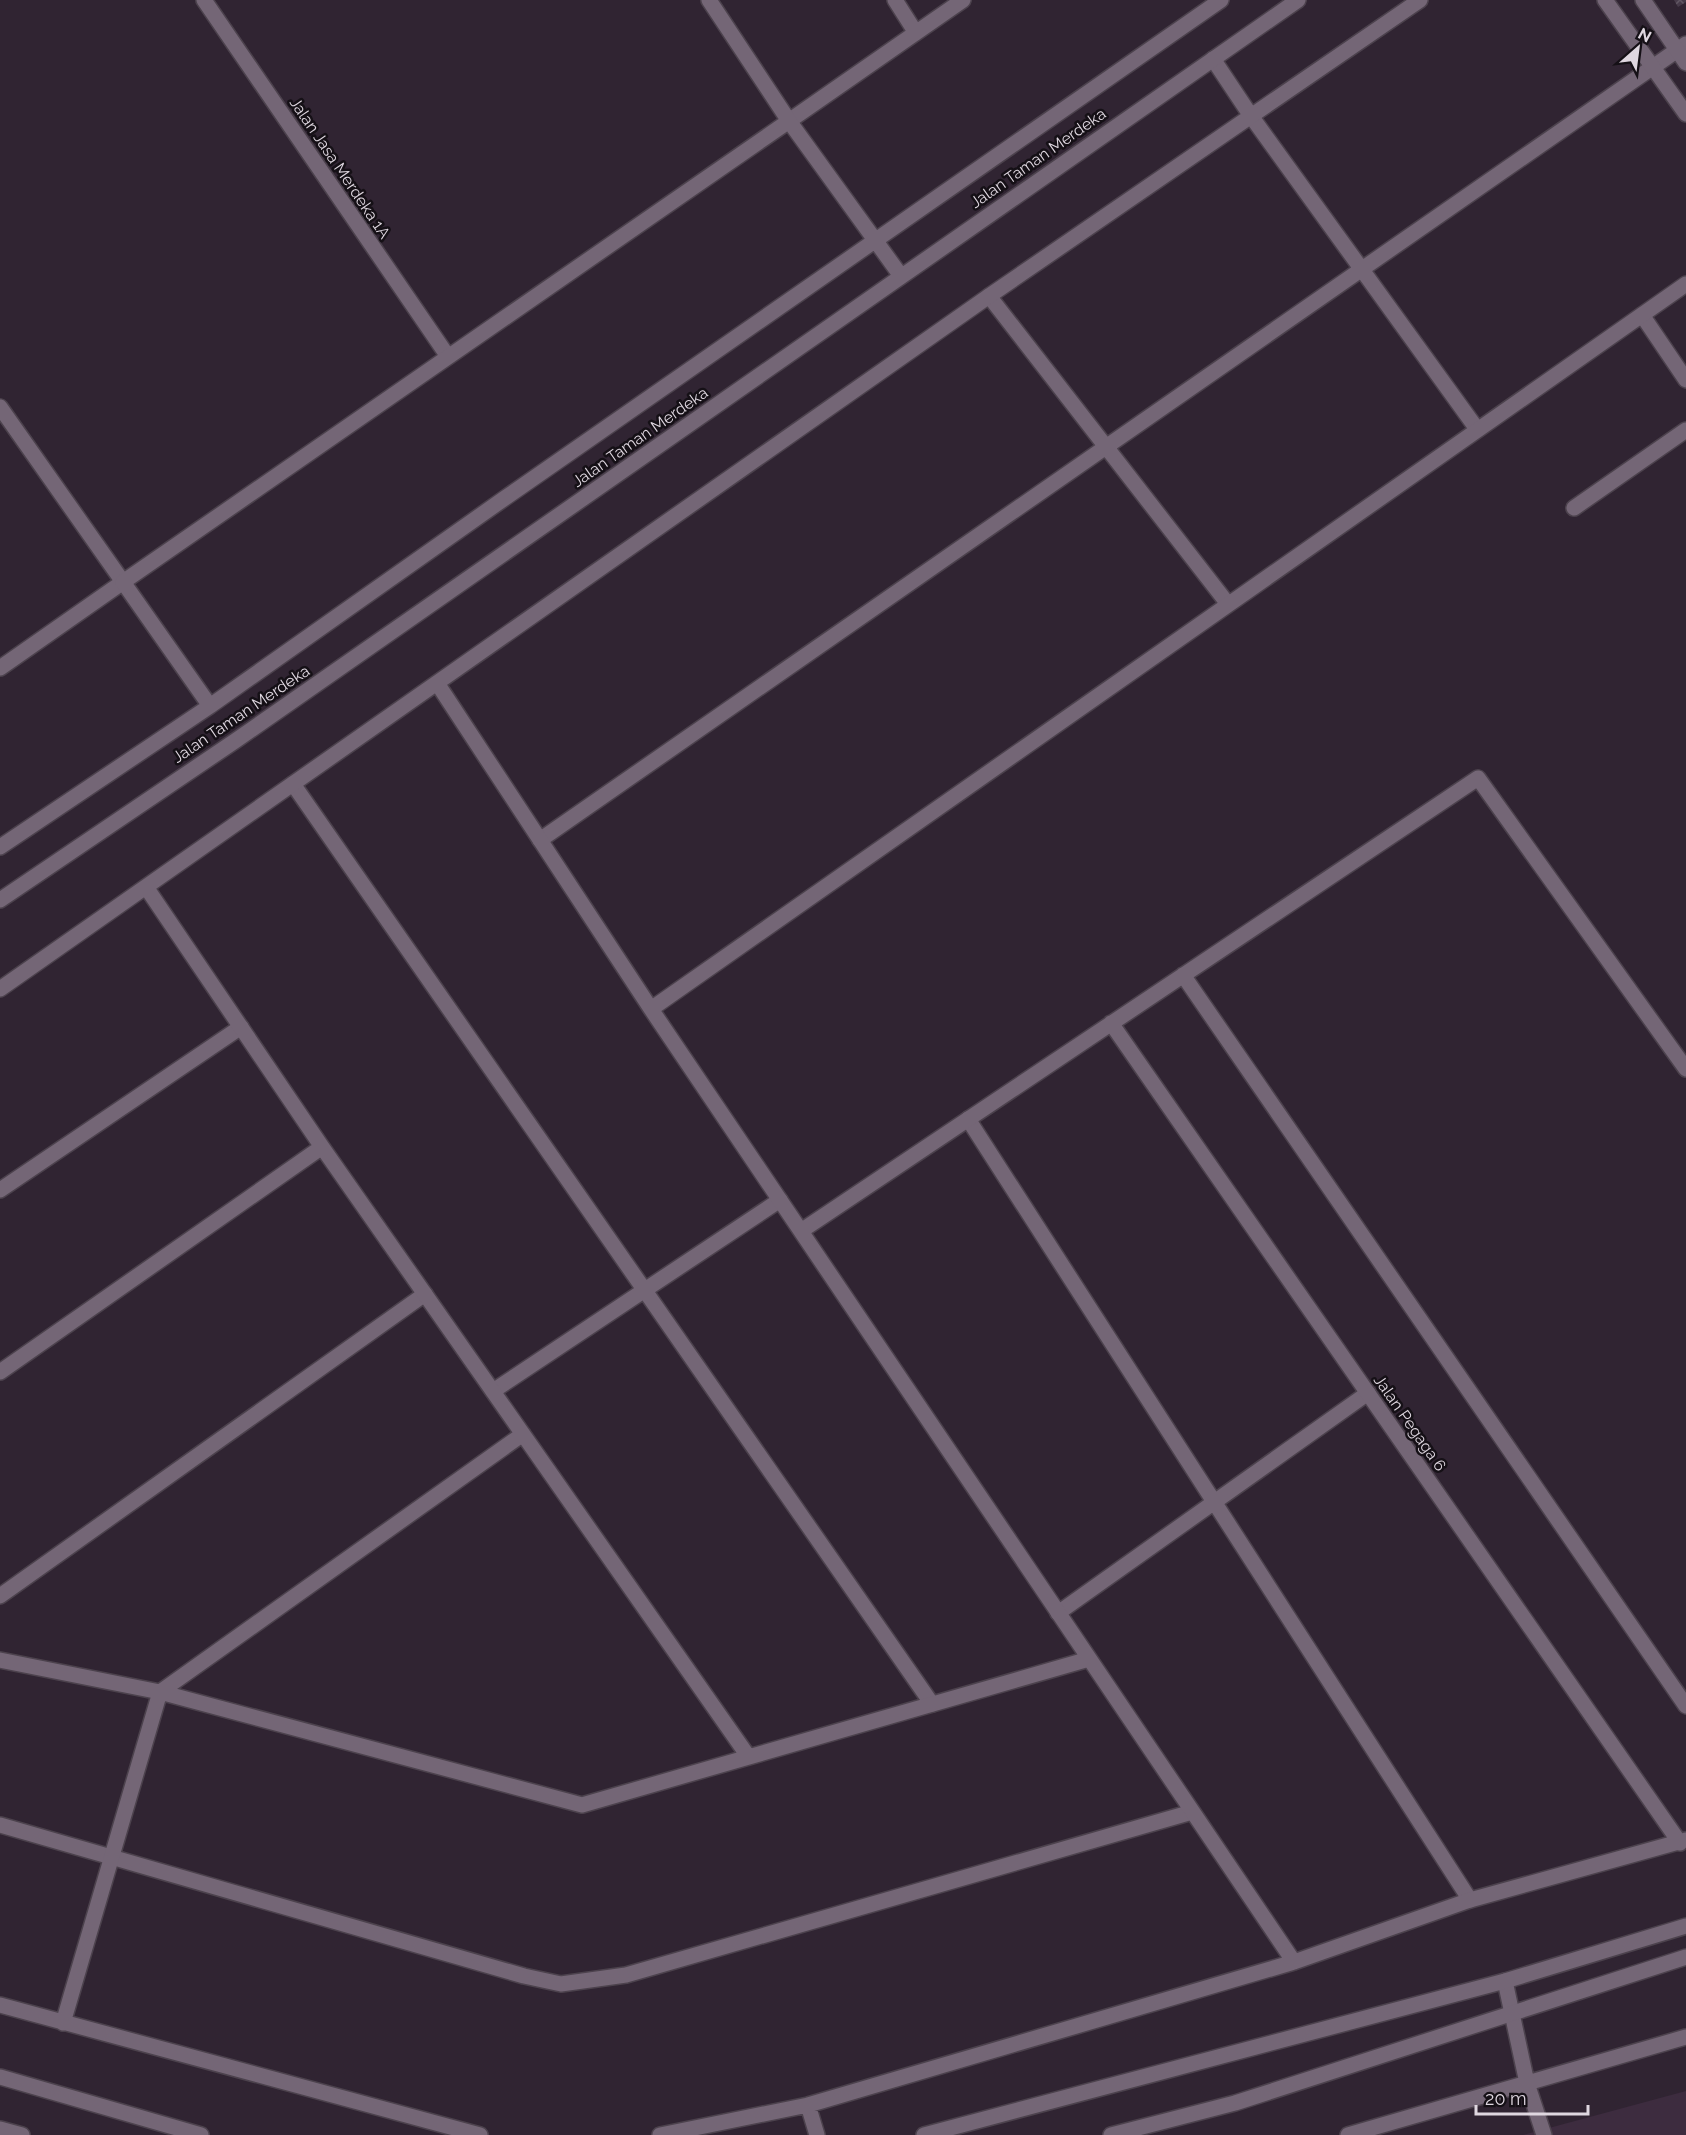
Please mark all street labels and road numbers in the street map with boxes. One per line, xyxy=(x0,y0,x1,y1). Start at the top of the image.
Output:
street label: Jalan Jasa Merdeka 1A xyxy=(286,94,394,242)
street label: Jalan Taman Merdeka xyxy=(967,104,1109,212)
street label: Jalan Taman Merdeka xyxy=(569,383,711,491)
street label: Jalan Taman Merdeka xyxy=(169,661,313,767)
street label: Jalan Pegaga 6 xyxy=(1370,1371,1450,1475)

